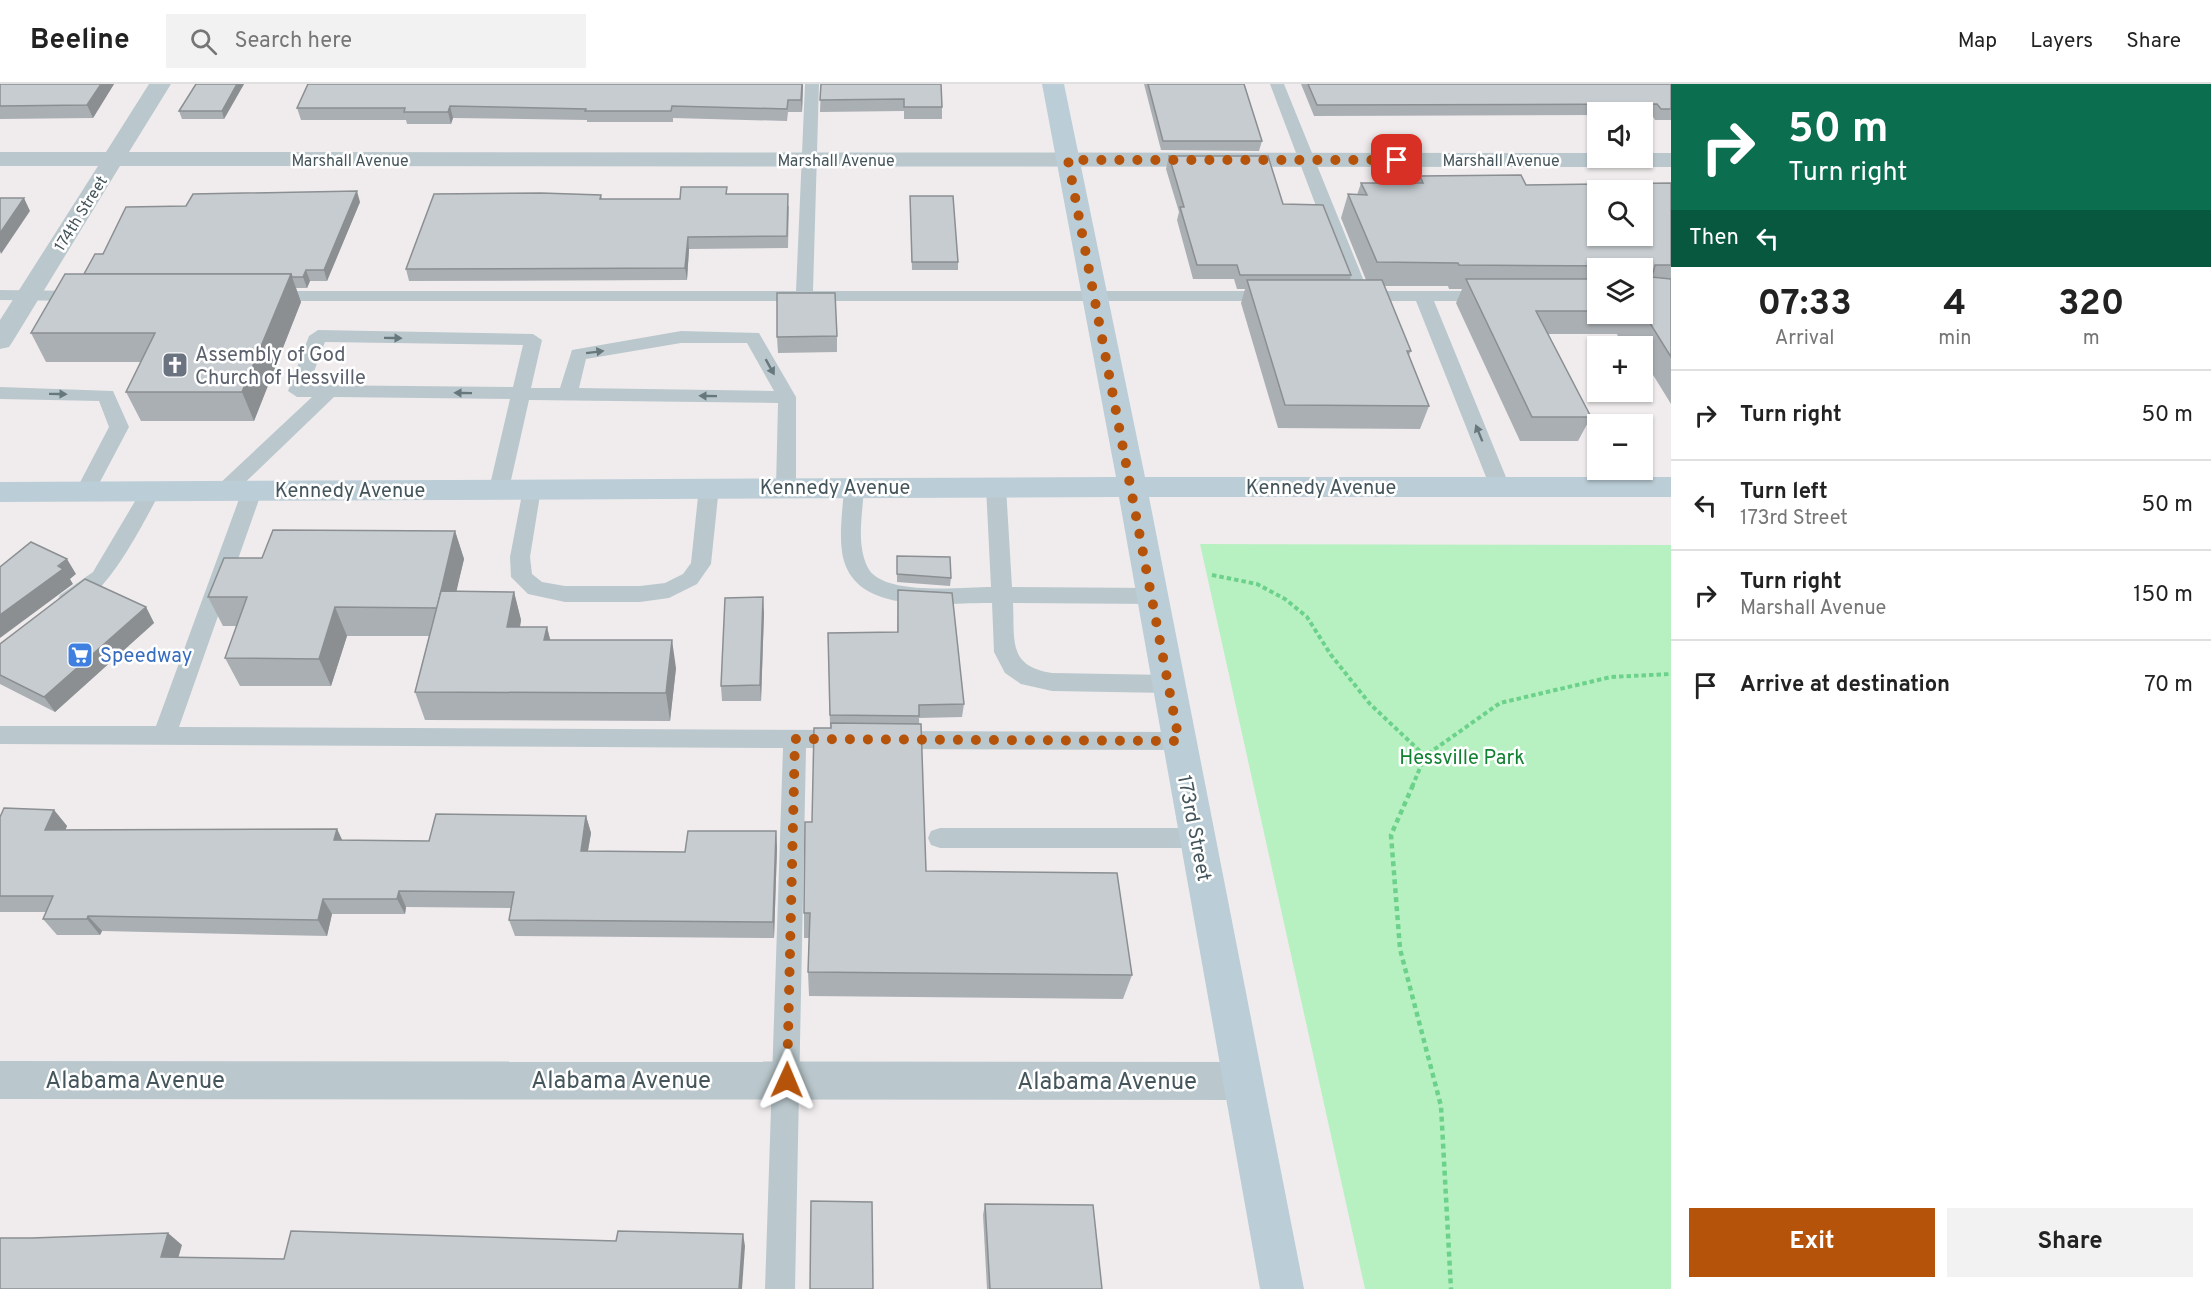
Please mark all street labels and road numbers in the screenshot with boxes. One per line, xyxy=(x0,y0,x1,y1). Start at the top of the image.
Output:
street label: Marshall Avenue xyxy=(291,152,409,172)
street label: Marshall Avenue xyxy=(777,152,895,172)
street label: Marshall Avenue xyxy=(1442,152,1560,172)
street label: 174th Street xyxy=(51,173,113,255)
street label: Kennedy Avenue xyxy=(760,476,910,502)
street label: Kennedy Avenue xyxy=(1246,476,1396,502)
street label: Kennedy Avenue xyxy=(275,479,425,505)
street label: 173rd Street xyxy=(1170,773,1216,884)
street label: Alabama Avenue xyxy=(45,1067,225,1097)
street label: Alabama Avenue xyxy=(531,1067,711,1097)
street label: Alabama Avenue xyxy=(1017,1068,1197,1098)

